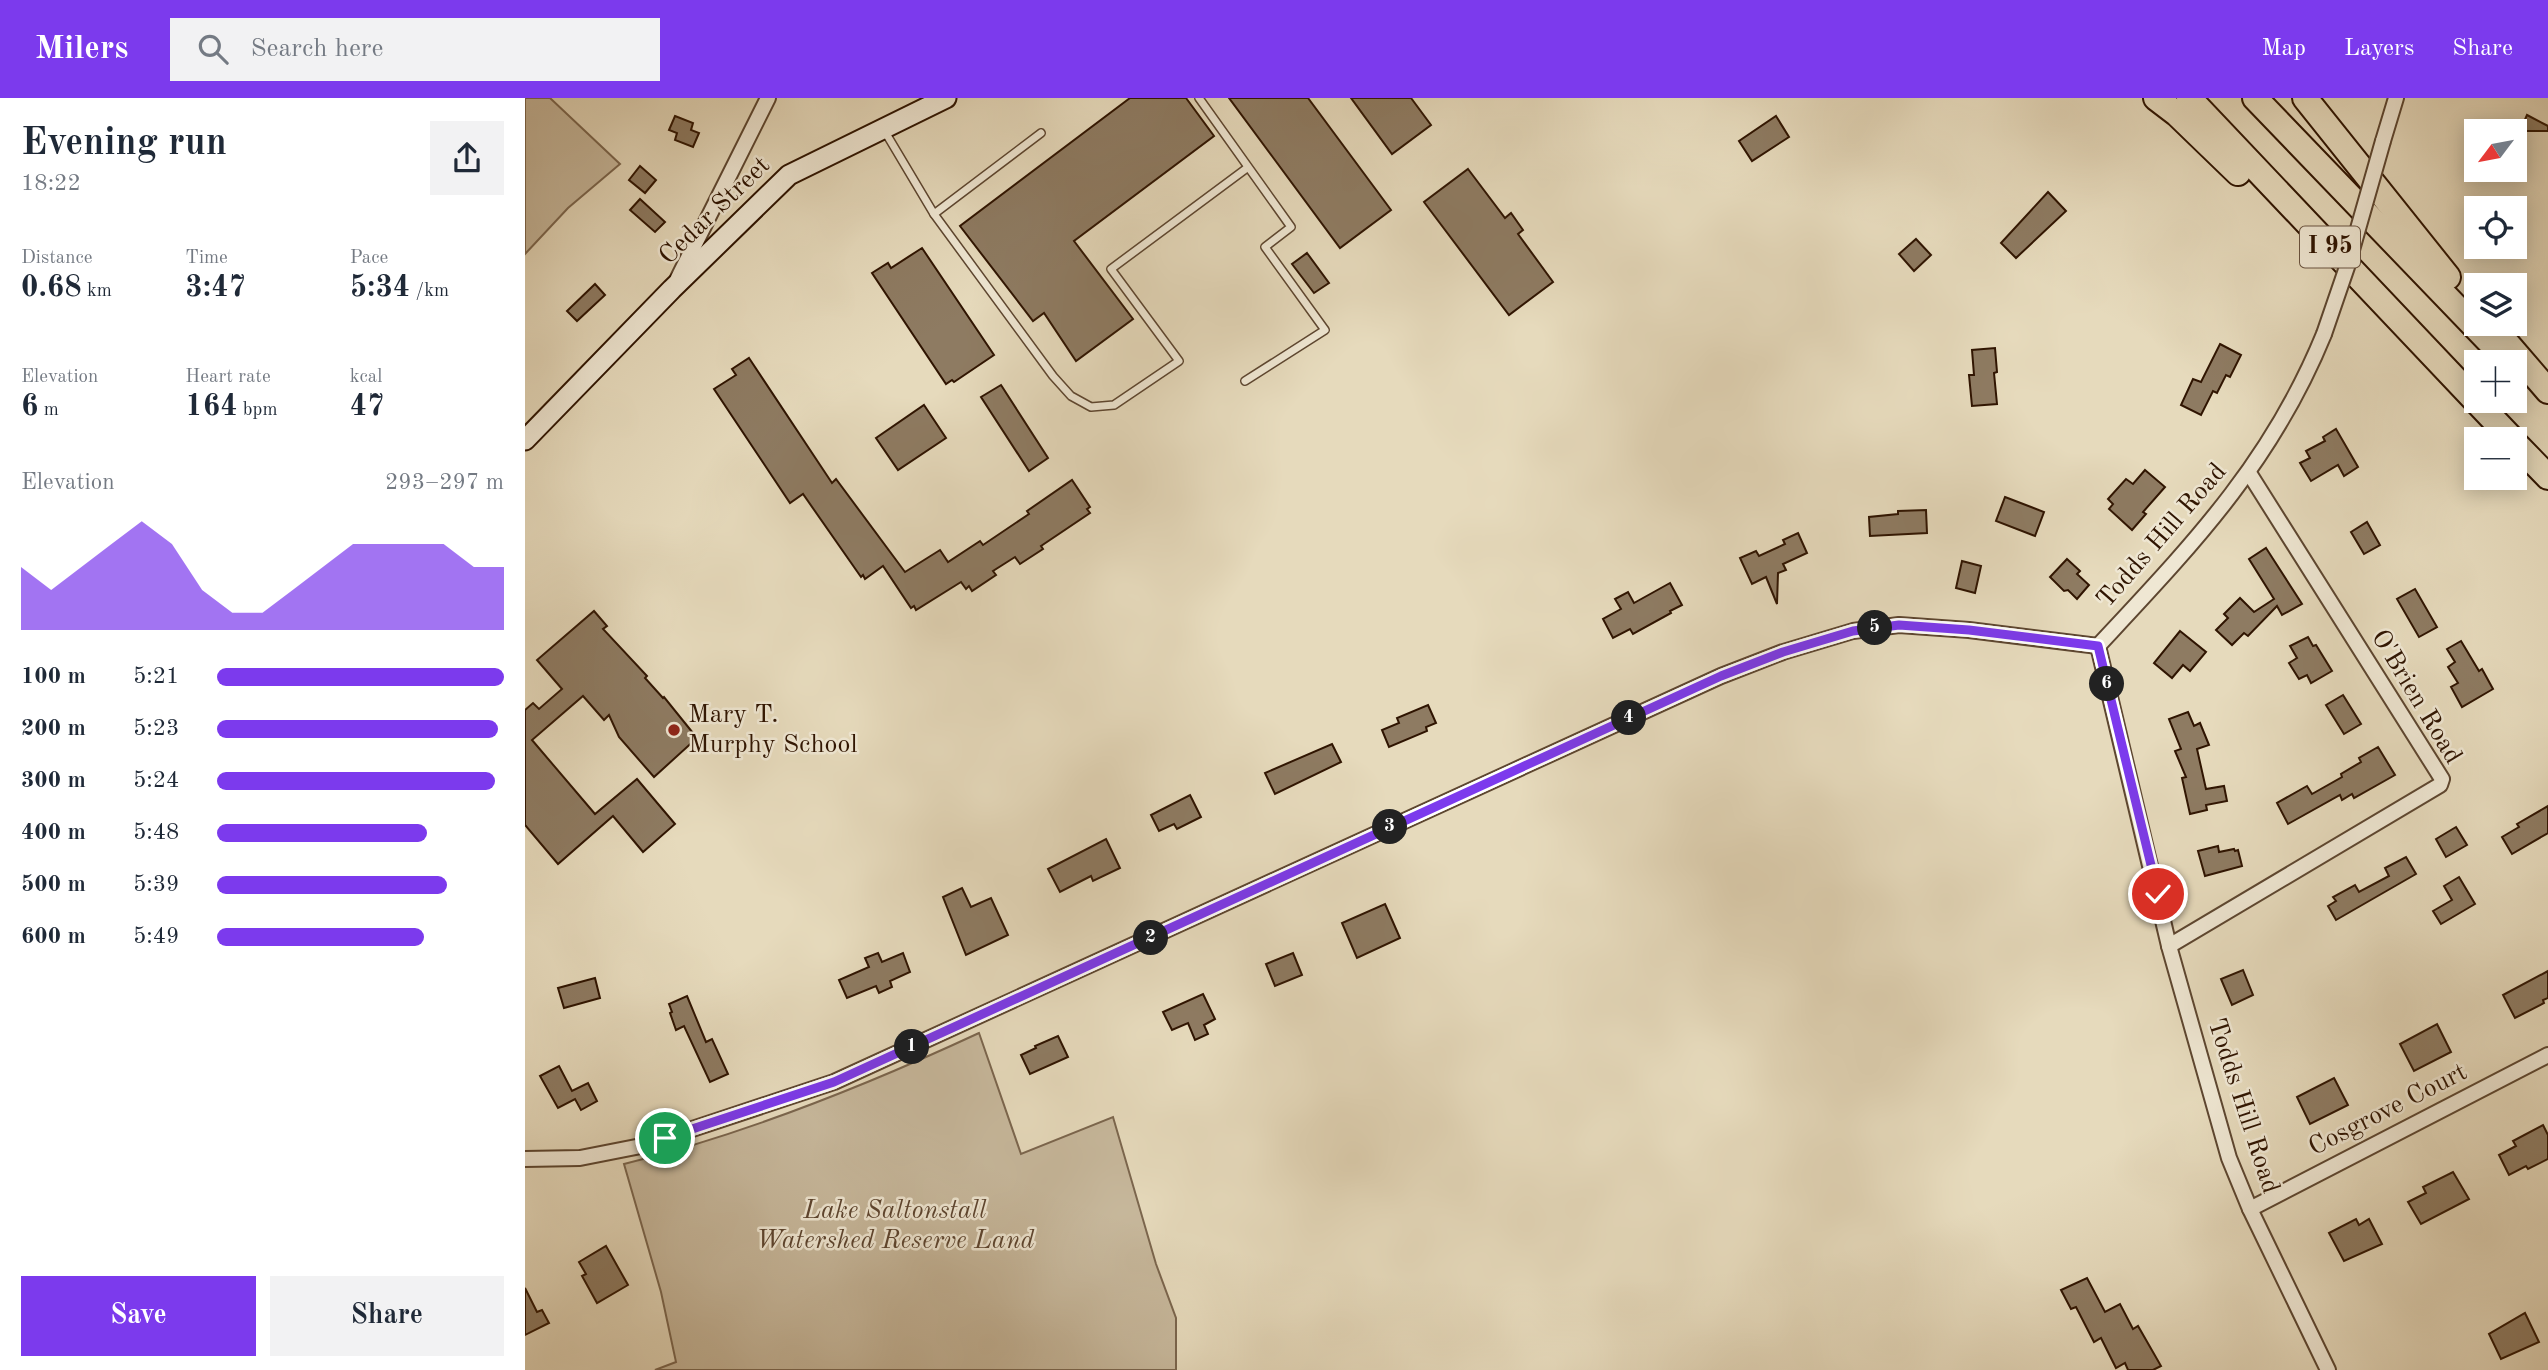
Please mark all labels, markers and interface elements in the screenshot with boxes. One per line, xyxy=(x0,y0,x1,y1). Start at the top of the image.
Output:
search box xyxy=(170,18,660,81)
icon: search xyxy=(194,30,232,68)
text: Milers xyxy=(35,33,128,66)
text: Search here xyxy=(250,36,383,62)
text: Map xyxy=(2262,37,2306,61)
text: Layers xyxy=(2344,37,2414,61)
text: Share xyxy=(2452,37,2513,61)
north arrow xyxy=(2464,119,2527,182)
map controls xyxy=(2464,119,2527,490)
button: share xyxy=(430,121,504,195)
text: Evening run xyxy=(21,125,227,163)
street label: Cedar Street xyxy=(655,152,775,270)
text: 18:22 xyxy=(21,172,81,195)
button: locate xyxy=(2464,196,2527,259)
road number: I 95 xyxy=(2300,226,2360,267)
text: Distance xyxy=(21,249,93,268)
text: Time xyxy=(185,249,228,268)
text: Pace xyxy=(350,249,388,268)
text: 0.68 xyxy=(21,273,82,303)
text: 3:47 xyxy=(185,273,246,303)
text: 5:34 xyxy=(350,273,410,303)
button: layers xyxy=(2464,273,2527,336)
text: km xyxy=(82,282,112,301)
text: /km xyxy=(410,282,449,301)
button: + xyxy=(2464,350,2527,413)
text: Elevation xyxy=(21,368,98,387)
text: Heart rate xyxy=(185,368,271,387)
text: kcal xyxy=(350,368,382,387)
text: 6 xyxy=(21,392,38,422)
text: 164 xyxy=(185,392,238,422)
text: 47 xyxy=(350,392,384,422)
text: m xyxy=(38,401,59,420)
text: bpm xyxy=(238,401,278,420)
button: − xyxy=(2464,427,2527,490)
street label: Todds Hill Road xyxy=(2092,459,2232,613)
text: Elevation xyxy=(21,471,115,494)
text: 293–297 m xyxy=(385,471,504,494)
pin: 5 xyxy=(1857,610,1893,646)
text: 5 xyxy=(1869,618,1880,637)
street label: O'Brien Road xyxy=(2366,625,2466,769)
text: 100 m xyxy=(21,665,86,688)
text: 5:21 xyxy=(133,665,179,688)
pin: 6 xyxy=(2089,666,2125,702)
text: 6 xyxy=(2101,674,2112,693)
pin: 4 xyxy=(1611,700,1647,736)
place label: Mary T. Murphy School xyxy=(688,702,857,758)
text: 4 xyxy=(1623,708,1634,727)
text: 200 m xyxy=(21,717,86,740)
text: 5:23 xyxy=(133,717,179,740)
marker: Mary T. Murphy School xyxy=(666,722,682,738)
text: 300 m xyxy=(21,769,86,792)
text: 5:24 xyxy=(133,769,179,792)
pin: 3 xyxy=(1373,810,1407,844)
text: 3 xyxy=(1384,817,1395,836)
text: 400 m xyxy=(21,821,86,844)
text: 5:48 xyxy=(133,821,179,844)
pin xyxy=(2128,864,2188,924)
text: 500 m xyxy=(21,873,86,896)
text: 5:39 xyxy=(133,873,179,896)
icon: check xyxy=(2139,875,2177,913)
pin: 2 xyxy=(1133,920,1169,956)
text: 600 m xyxy=(21,925,86,948)
text: 5:49 xyxy=(133,925,179,948)
text: 2 xyxy=(1145,928,1156,947)
street label: Todds Hill Road xyxy=(2202,1015,2284,1197)
pin: 1 xyxy=(895,1030,929,1065)
text: 1 xyxy=(906,1037,917,1056)
street label: Cosgrove Court xyxy=(2305,1059,2471,1161)
pin xyxy=(635,1108,695,1168)
icon: arrive xyxy=(646,1119,684,1157)
park label: Lake Saltonstall Watershed Reserve Land xyxy=(756,1198,1035,1254)
button: Save xyxy=(21,1276,256,1356)
button: Share xyxy=(270,1276,504,1356)

